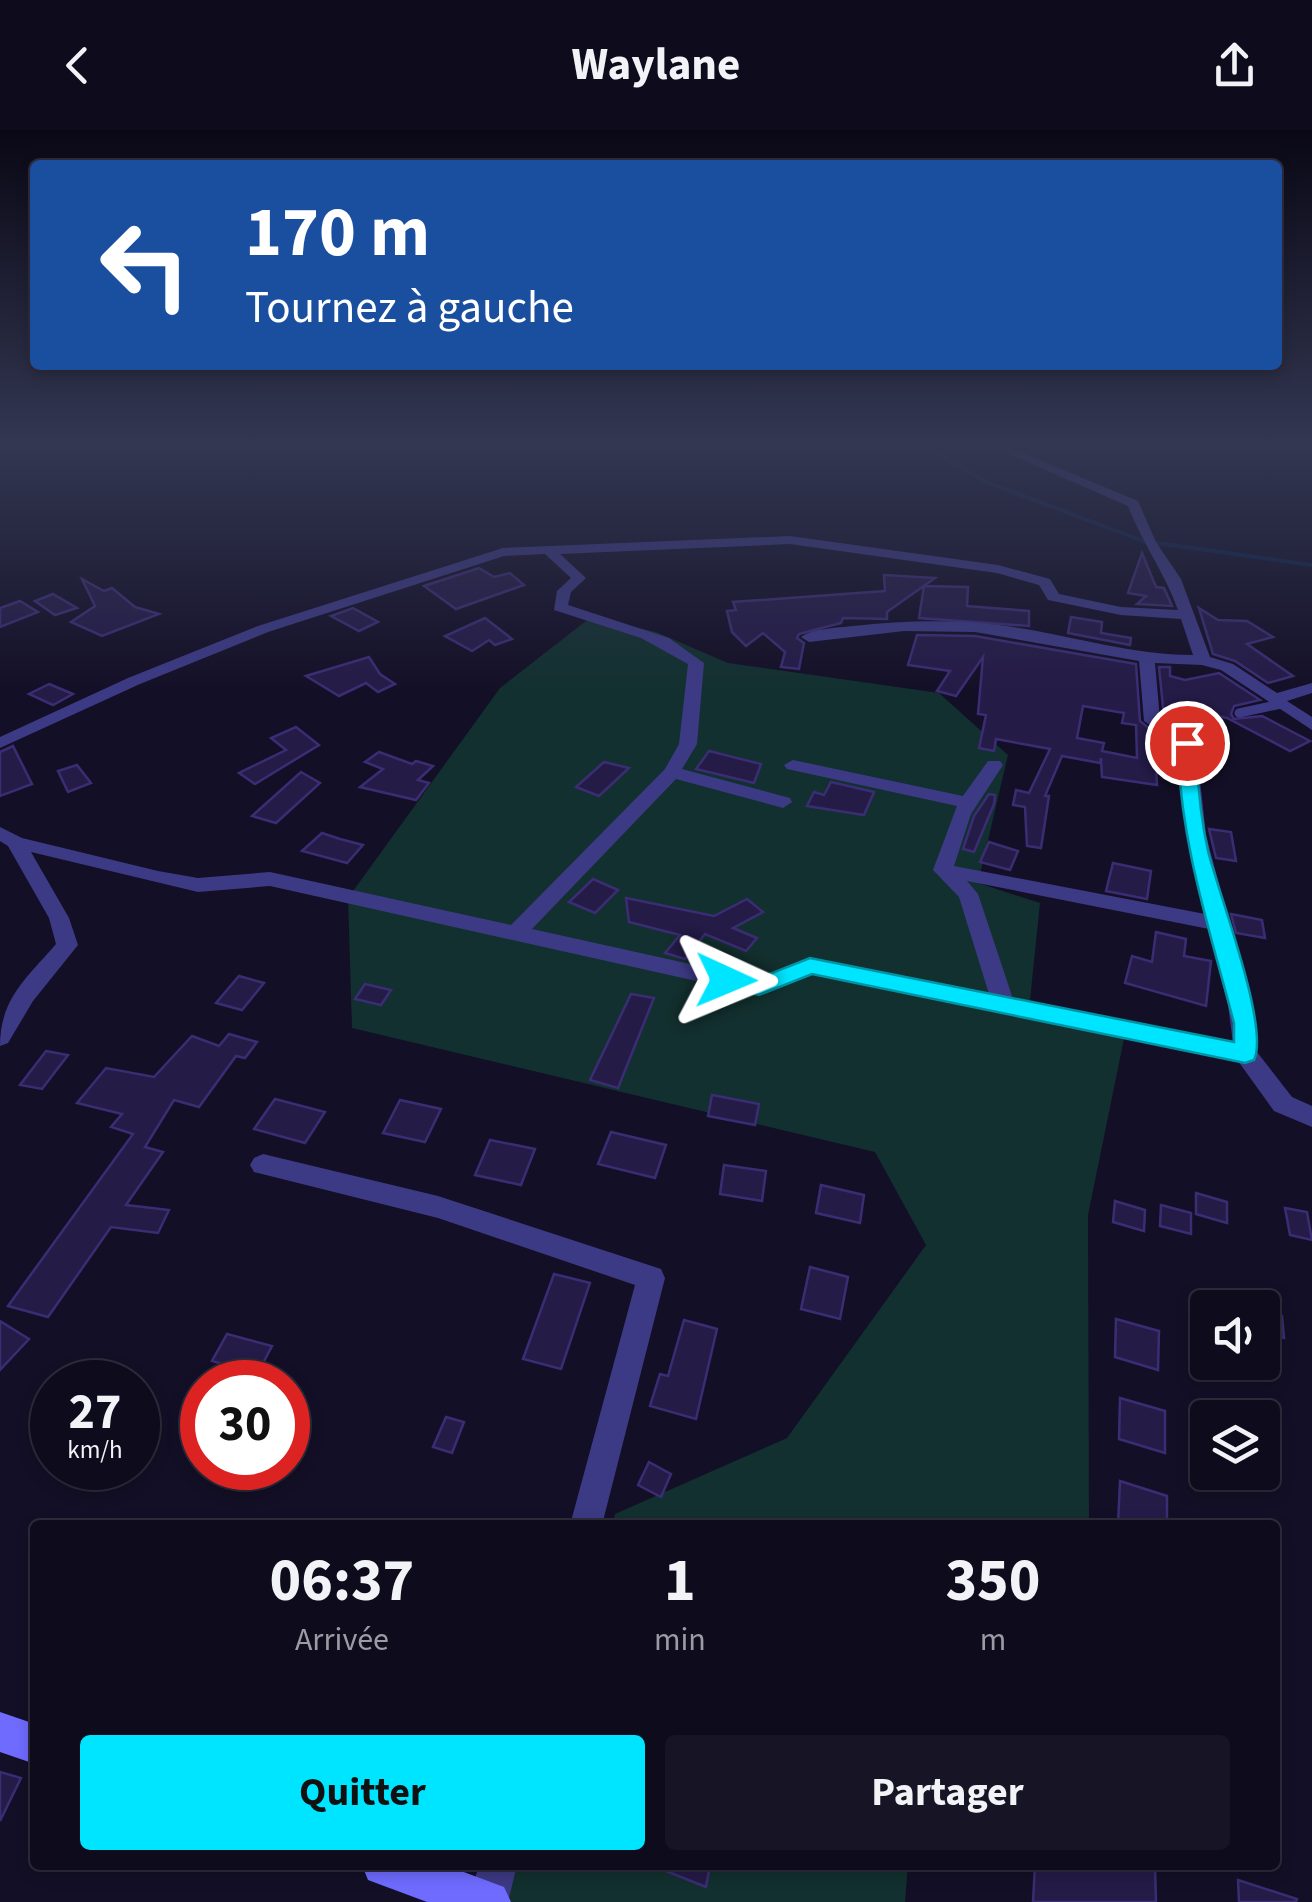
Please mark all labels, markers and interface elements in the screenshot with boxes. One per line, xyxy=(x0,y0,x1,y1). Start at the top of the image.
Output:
text: Waylane xyxy=(572,33,740,97)
icon: back xyxy=(50,38,105,93)
icon: share xyxy=(1207,38,1262,93)
text: 170 m xyxy=(245,183,430,283)
icon: left xyxy=(80,200,210,330)
text: Tournez à gauche xyxy=(245,276,574,340)
pin xyxy=(1145,701,1230,786)
icon: arrive xyxy=(1160,716,1215,771)
position arrow xyxy=(674,928,778,1032)
map controls xyxy=(1190,1290,1280,1490)
button: sound xyxy=(1190,1290,1280,1380)
speed limit sign: 30 xyxy=(180,1360,310,1490)
text: 27 xyxy=(69,1377,121,1448)
button: layers xyxy=(1190,1400,1280,1490)
text: km/h xyxy=(67,1432,123,1468)
text: 06:37 xyxy=(270,1539,414,1624)
text: 1 xyxy=(664,1539,696,1624)
text: 350 xyxy=(945,1539,1040,1624)
text: Arrivée xyxy=(295,1617,389,1663)
text: min xyxy=(654,1617,706,1663)
text: m xyxy=(980,1617,1006,1663)
button: Quitter xyxy=(80,1735,645,1850)
button: Partager xyxy=(665,1735,1230,1850)

